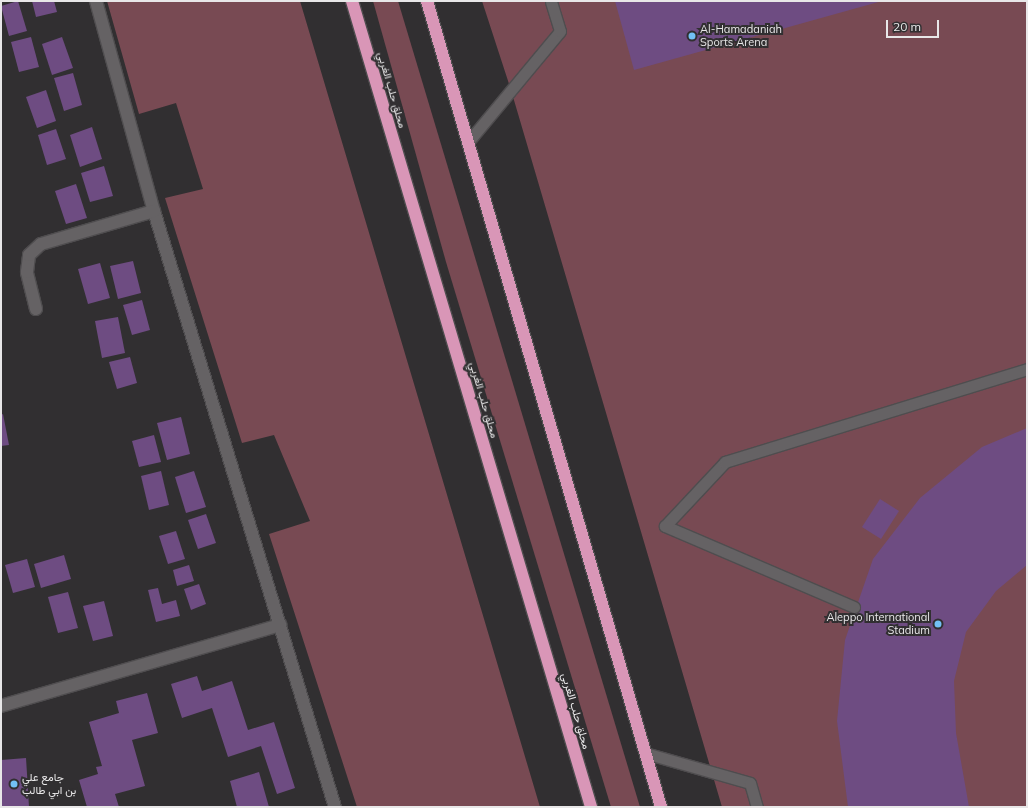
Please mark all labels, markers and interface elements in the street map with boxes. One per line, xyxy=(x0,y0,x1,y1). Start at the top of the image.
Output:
scale bar xyxy=(888,12,941,38)
text: 20 m xyxy=(893,19,921,34)
place label: Al-Hamadaniah Sports Arena xyxy=(700,23,782,49)
marker: Al-Hamadaniah Sports Arena xyxy=(687,31,697,41)
street label: محلق حلب الغربي xyxy=(375,50,409,130)
street label: محلق حلب الغربي xyxy=(467,360,501,440)
place label: Aleppo International Stadium xyxy=(826,611,930,637)
marker: Aleppo International Stadium xyxy=(933,619,943,629)
street label: محلق حلب الغربي xyxy=(559,671,593,751)
place label: جامع علي بن ابي طالب xyxy=(22,771,76,797)
marker: جامع علي بن ابي طالب xyxy=(9,779,19,789)

